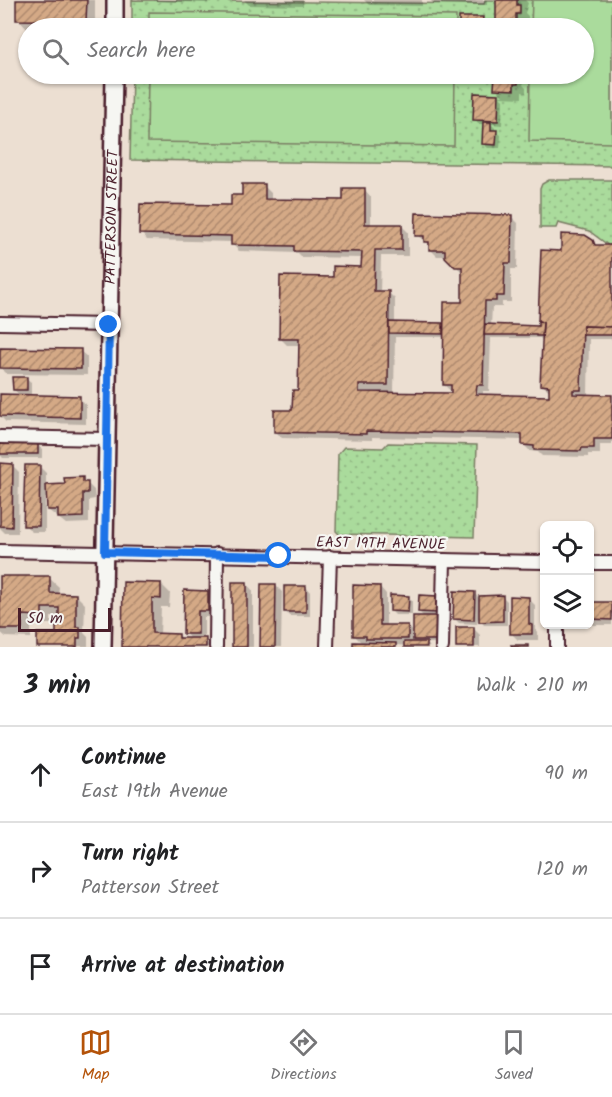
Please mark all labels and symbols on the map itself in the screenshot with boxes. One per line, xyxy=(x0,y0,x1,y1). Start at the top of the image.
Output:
street label: PATTERSON STREET xyxy=(99,148,126,285)
route end xyxy=(95,311,121,337)
street label: EAST 19TH AVENUE xyxy=(316,531,447,557)
route start xyxy=(265,542,291,568)
scale bar xyxy=(18,605,111,632)

